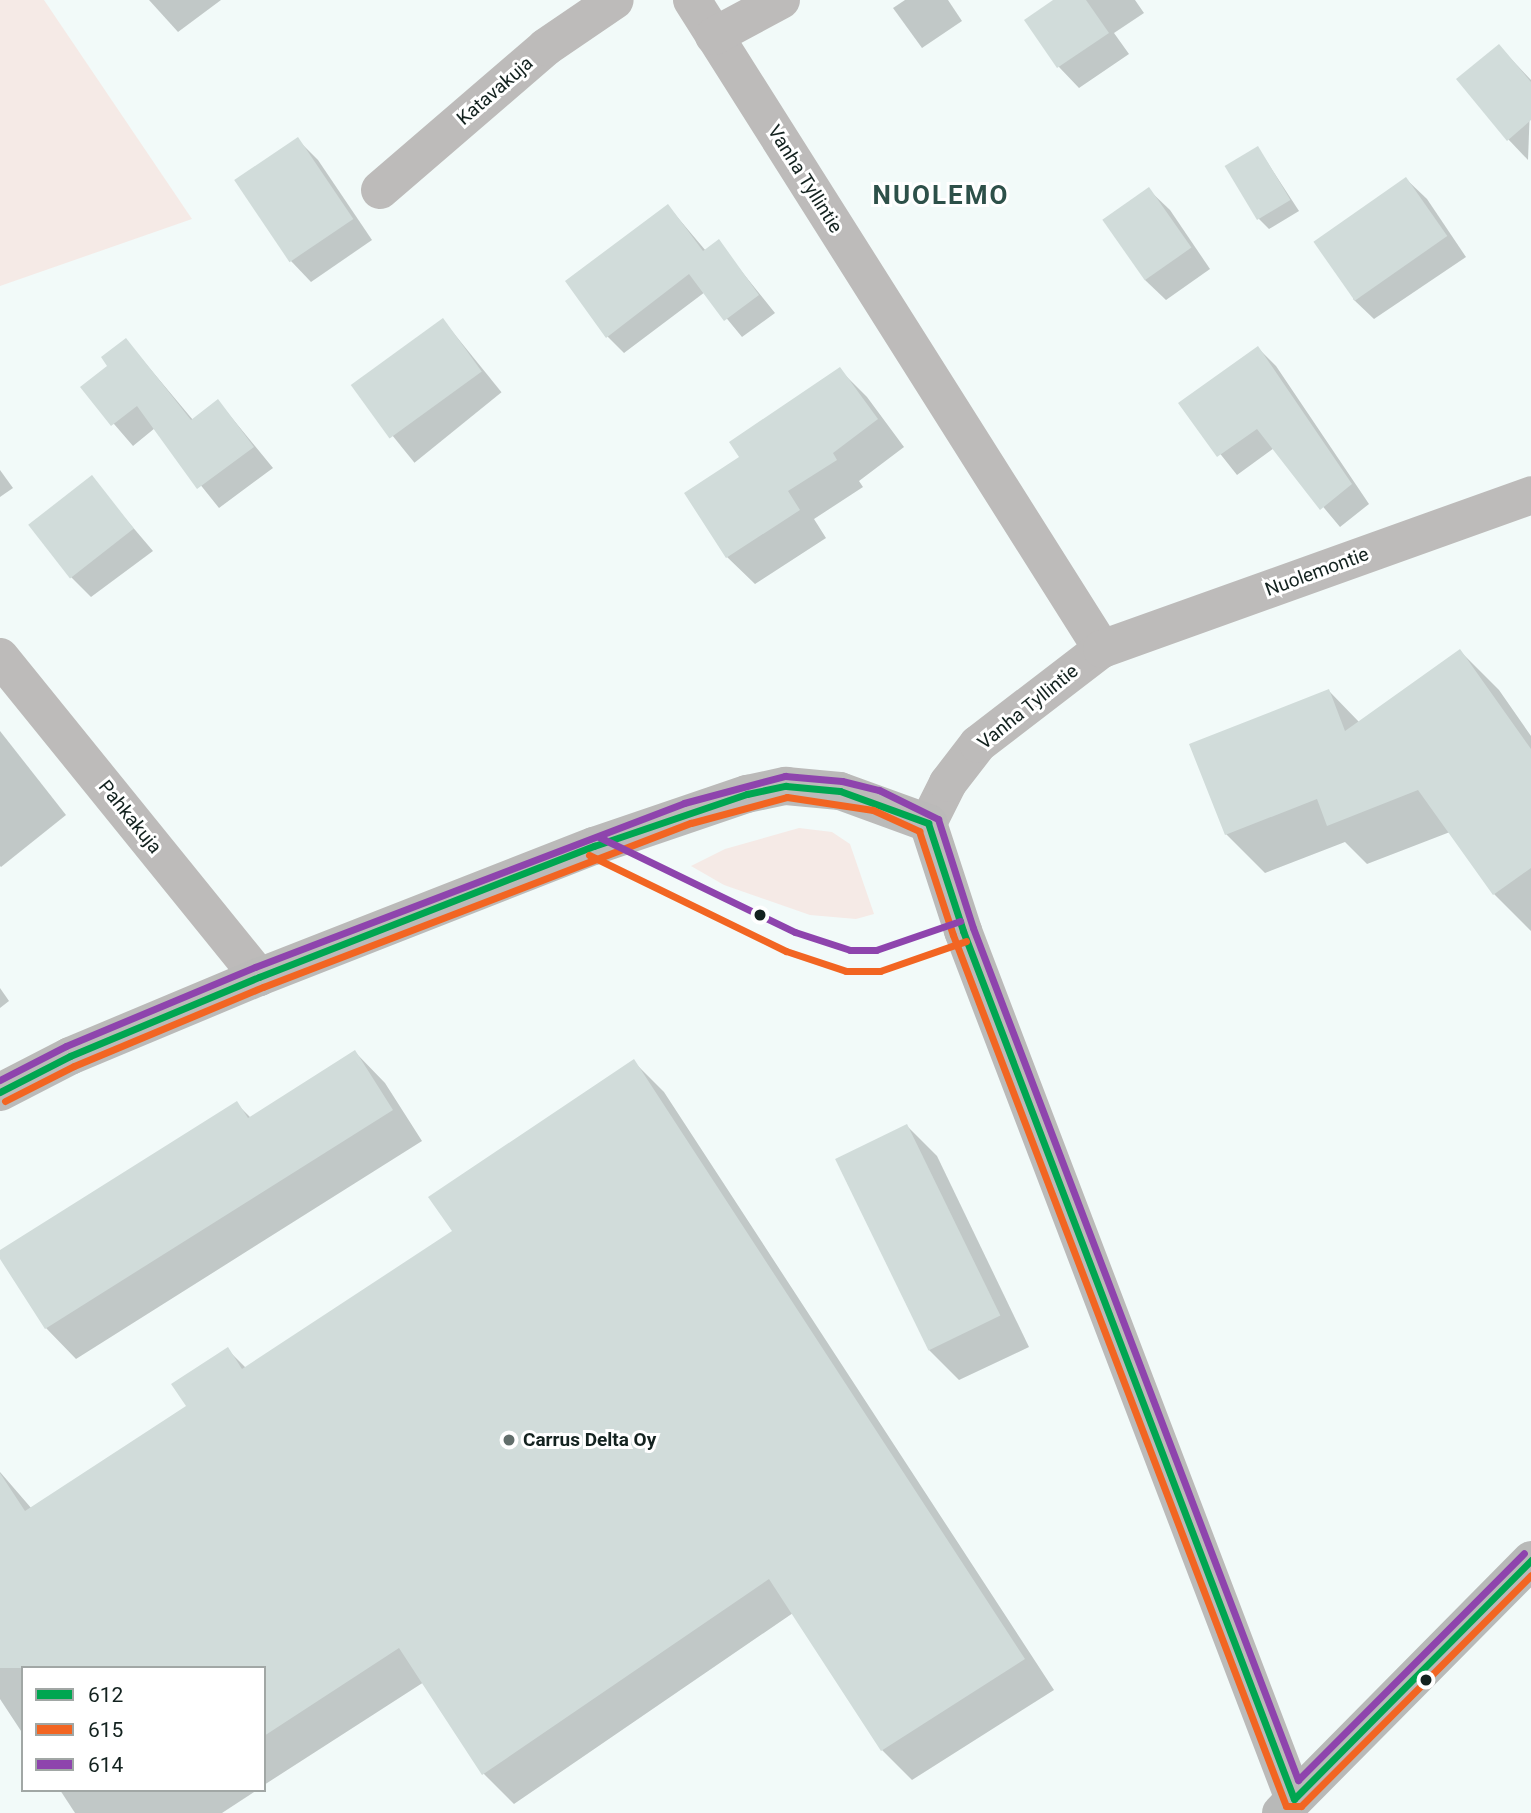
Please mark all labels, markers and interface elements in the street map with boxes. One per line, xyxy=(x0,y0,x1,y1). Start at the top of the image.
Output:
street label: Katavakuja xyxy=(452,52,538,130)
street label: Vanha Tyllintie xyxy=(763,121,847,237)
district label: NUOLEMO xyxy=(873,180,1009,212)
street label: Nuolemontie xyxy=(1262,543,1372,601)
street label: Vanha Tyllintie xyxy=(973,659,1083,755)
street label: Pahkakuja xyxy=(94,776,166,858)
unlabelled marker xyxy=(753,908,767,922)
place label: Carrus Delta Oy xyxy=(523,1429,656,1451)
marker: Carrus Delta Oy xyxy=(501,1432,517,1448)
legend xyxy=(21,1666,266,1792)
unlabelled marker xyxy=(1419,1673,1433,1687)
text: 612 xyxy=(88,1683,123,1707)
text: 615 xyxy=(88,1718,123,1742)
text: 614 xyxy=(88,1753,123,1777)

